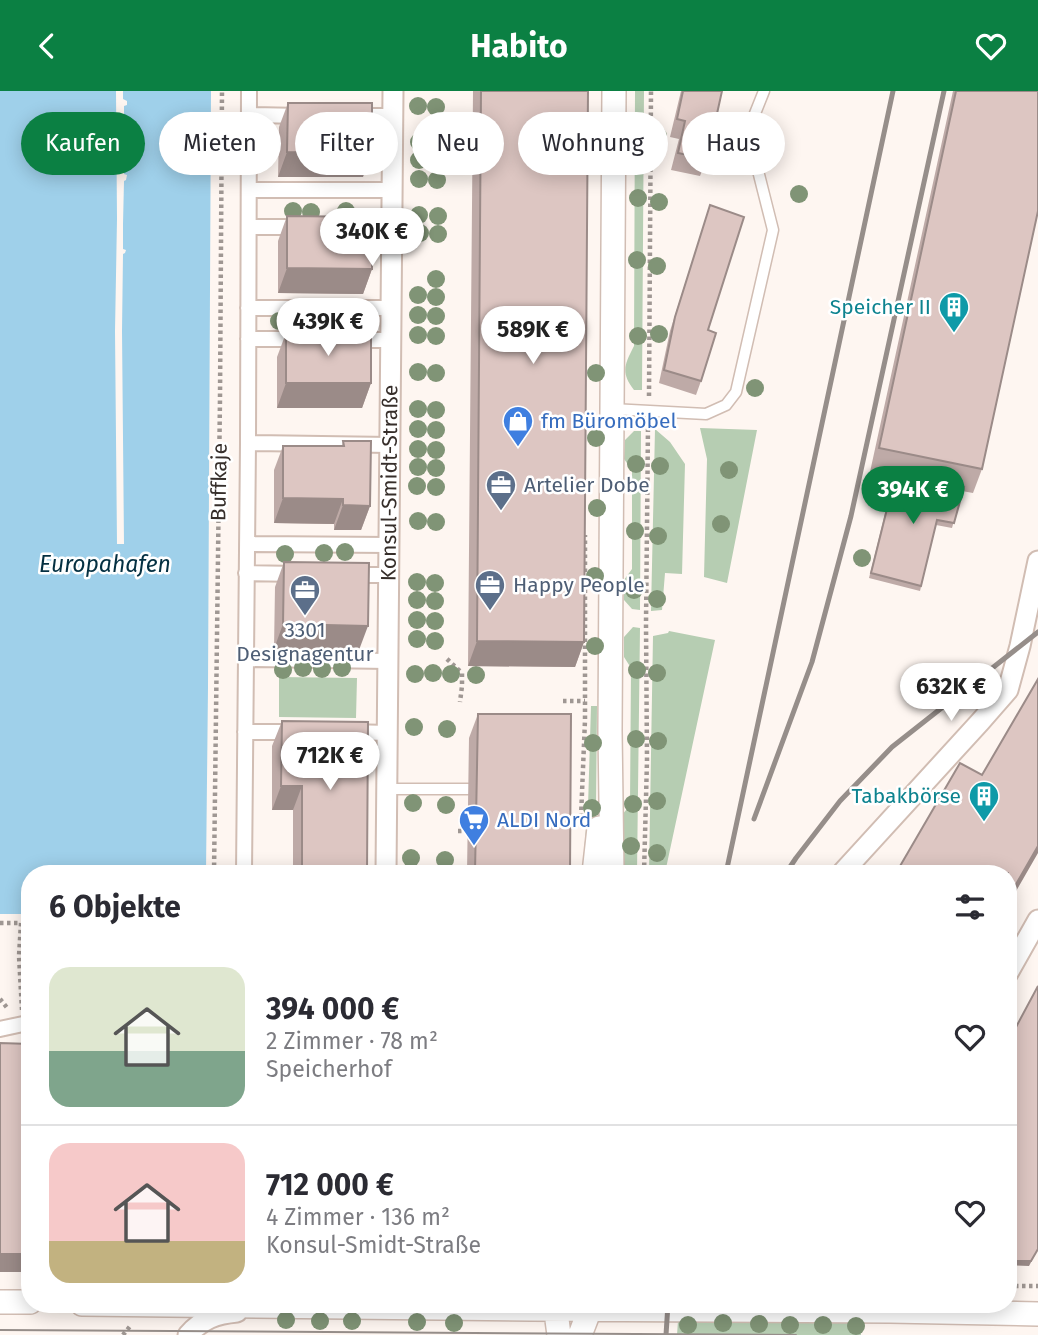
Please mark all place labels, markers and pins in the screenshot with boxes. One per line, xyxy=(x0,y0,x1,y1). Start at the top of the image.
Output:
pin: 340K € xyxy=(315,209,429,268)
building icon: Speicher II xyxy=(937,290,971,334)
place label: Speicher II xyxy=(830,294,931,320)
pin: 439K € xyxy=(271,299,385,358)
pin: 589K € xyxy=(476,307,590,366)
shop icon: fm Büromöbel xyxy=(501,404,535,448)
place label: fm Büromöbel xyxy=(541,408,677,434)
pin: 394K € xyxy=(856,467,970,526)
office icon: Artelier Dobe xyxy=(484,468,518,512)
place label: Artelier Dobe xyxy=(524,472,650,498)
office icon: Happy People xyxy=(473,568,507,612)
place label: Happy People xyxy=(513,572,645,598)
office icon: 3301 Designagentur xyxy=(288,573,322,617)
place label: 3301 Designagentur xyxy=(236,617,374,667)
pin: 632K € xyxy=(894,663,1008,723)
pin: 712K € xyxy=(273,733,387,792)
building icon: Tabakbörse xyxy=(967,779,1001,823)
place label: Tabakbörse xyxy=(852,783,961,809)
supermarket icon: ALDI Nord xyxy=(457,803,491,847)
place label: ALDI Nord xyxy=(497,807,591,833)

